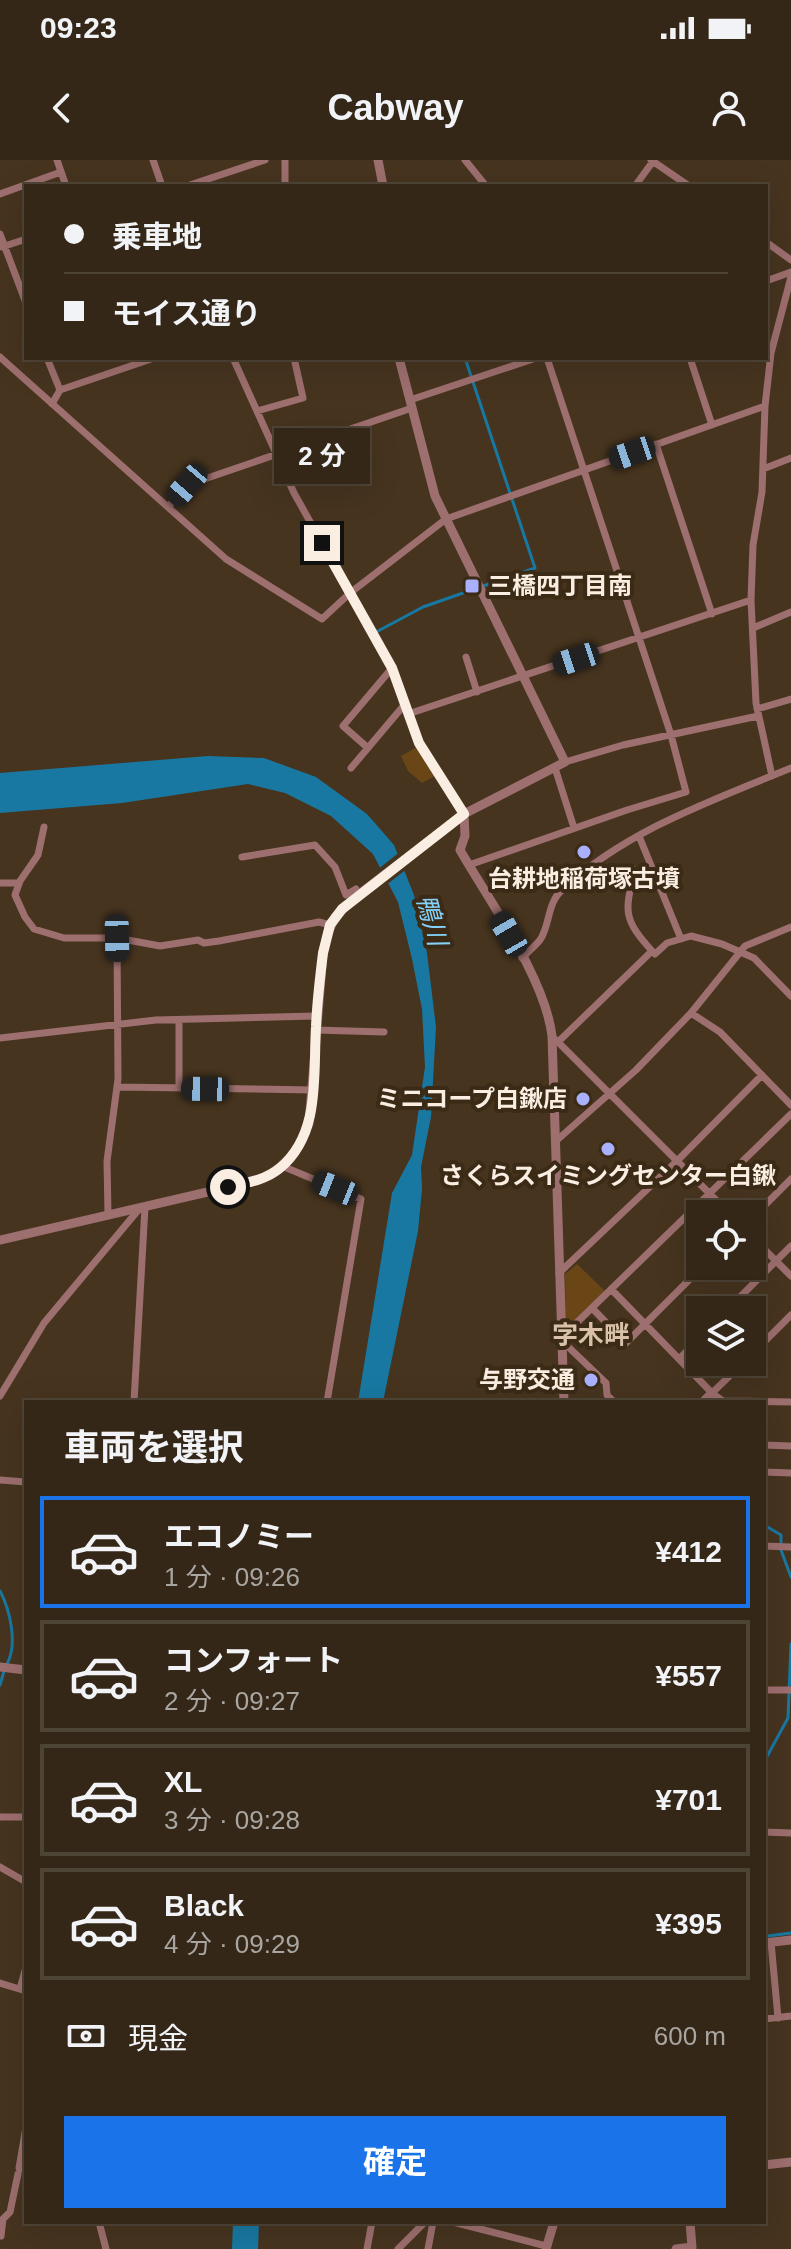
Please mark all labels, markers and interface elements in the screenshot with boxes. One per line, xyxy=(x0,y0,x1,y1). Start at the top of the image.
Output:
text: 09:23 xyxy=(40,11,117,44)
icon: back xyxy=(40,86,84,130)
icon: person xyxy=(707,86,751,130)
text: Cabway xyxy=(327,87,464,128)
text: 乗車地 xyxy=(112,220,202,253)
text: モイス通り xyxy=(112,297,261,330)
callout: 2 分 xyxy=(274,427,370,483)
car xyxy=(605,434,659,472)
text: 2 分 xyxy=(298,441,346,471)
car xyxy=(162,459,212,511)
route end xyxy=(304,525,340,561)
place label: 三橋四丁目南 xyxy=(488,572,632,599)
marker: 三橋四丁目南 xyxy=(463,577,481,595)
car xyxy=(549,640,603,678)
marker: 台耕地稲荷塚古墳 xyxy=(575,843,593,861)
place label: 台耕地稲荷塚古墳 xyxy=(488,865,680,892)
water label: 鴨川 xyxy=(411,891,454,952)
car xyxy=(487,907,531,961)
car xyxy=(105,914,129,962)
car xyxy=(181,1077,229,1101)
place label: ミニコープ白鍬店 xyxy=(376,1085,567,1112)
marker: ミニコープ白鍬店 xyxy=(574,1090,592,1108)
marker: さくらスイミングセンター白鍬 xyxy=(599,1140,617,1158)
place label: さくらスイミングセンター白鍬 xyxy=(440,1162,776,1189)
car xyxy=(308,1168,362,1208)
route start xyxy=(210,1169,246,1205)
map controls xyxy=(686,1200,766,1376)
button: locate xyxy=(686,1200,766,1280)
button: layers xyxy=(686,1296,766,1376)
district label: 字木畔 xyxy=(552,1320,630,1350)
place label: 与野交通 xyxy=(479,1366,575,1393)
marker: 与野交通 xyxy=(582,1371,600,1389)
text: 車両を選択 xyxy=(64,1427,244,1468)
icon: car xyxy=(68,1516,140,1588)
text: エコノミー xyxy=(164,1520,314,1553)
text: ¥412 xyxy=(655,1535,722,1568)
text: 1 分 · 09:26 xyxy=(164,1562,300,1592)
icon: car xyxy=(68,1640,140,1712)
text: コンフォート xyxy=(164,1644,343,1677)
text: ¥557 xyxy=(655,1659,722,1692)
text: 2 分 · 09:27 xyxy=(164,1686,300,1716)
icon: car xyxy=(68,1764,140,1836)
text: XL xyxy=(164,1765,202,1798)
text: ¥701 xyxy=(655,1783,722,1816)
text: 3 分 · 09:28 xyxy=(164,1805,300,1835)
icon: car xyxy=(68,1888,140,1960)
text: Black xyxy=(164,1889,244,1922)
text: ¥395 xyxy=(655,1907,722,1940)
text: 4 分 · 09:29 xyxy=(164,1929,300,1959)
icon: cash xyxy=(64,2014,108,2058)
text: 600 m xyxy=(654,2021,726,2051)
text: 現金 xyxy=(128,2022,188,2055)
button: 確定 xyxy=(64,2116,726,2208)

